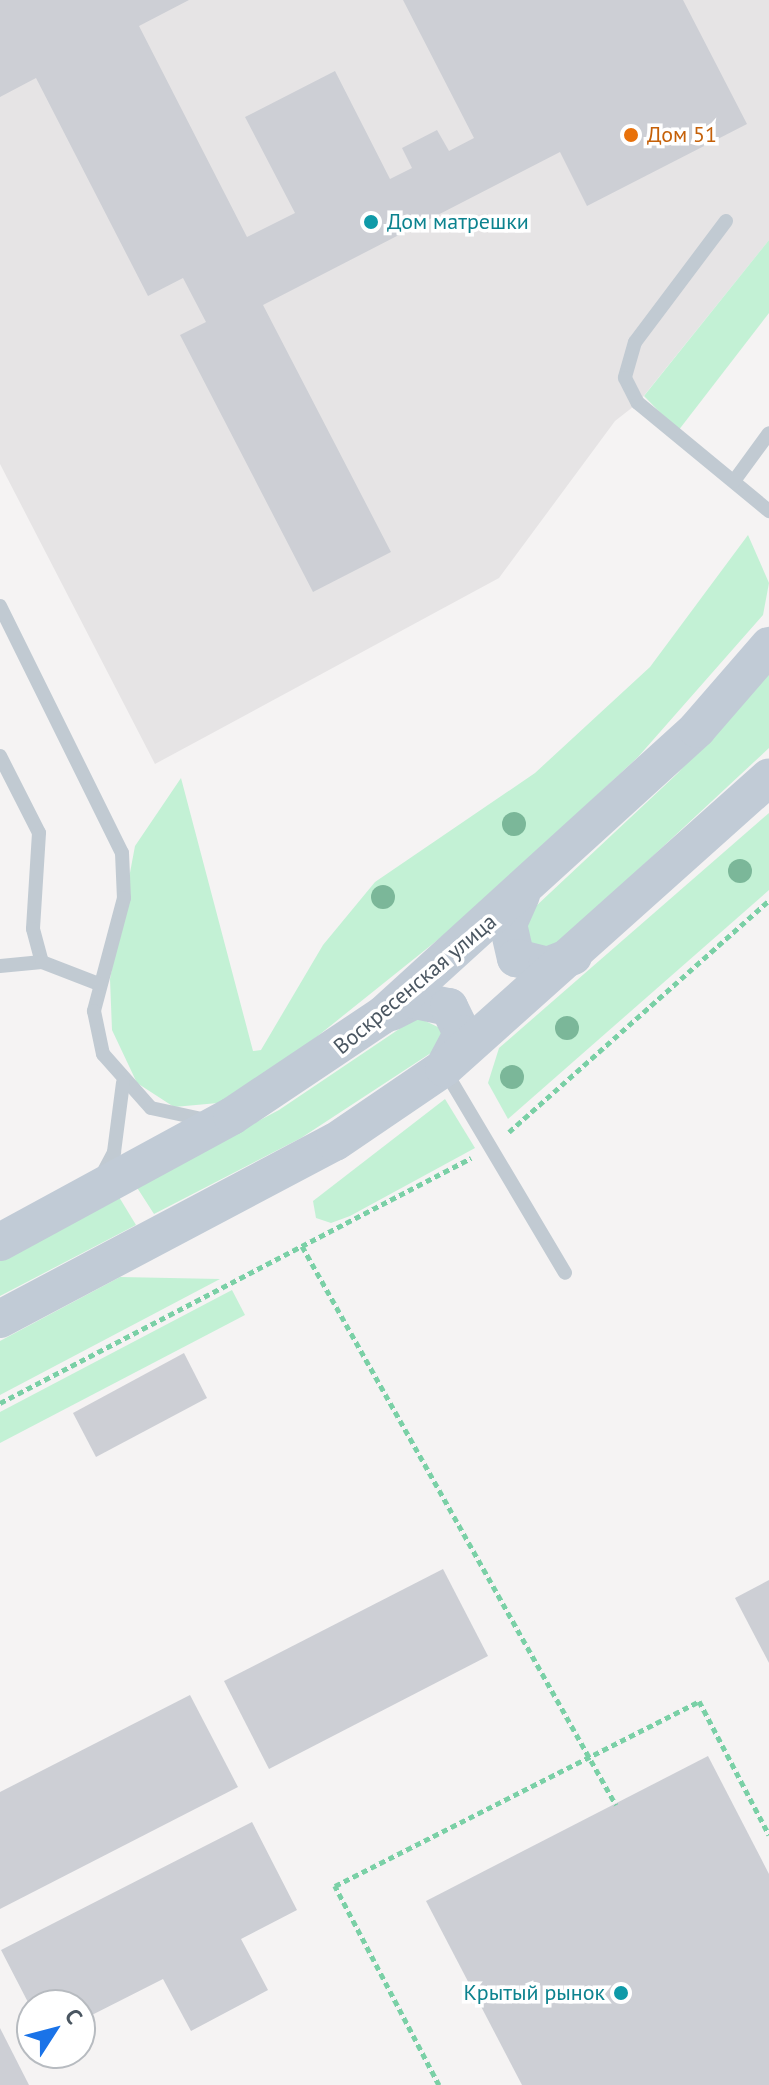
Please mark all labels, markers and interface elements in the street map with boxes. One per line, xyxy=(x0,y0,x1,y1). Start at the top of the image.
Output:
place label: Дом 51 xyxy=(647,122,717,148)
marker: Дом 51 xyxy=(622,126,640,144)
place label: Дом матрешки xyxy=(387,209,529,235)
marker: Дом матрешки xyxy=(362,213,380,231)
street label: Воскресенская улица xyxy=(328,908,502,1060)
place label: Крытый рынок xyxy=(463,1980,605,2006)
marker: Крытый рынок xyxy=(612,1984,630,2002)
north arrow xyxy=(16,1989,96,2069)
text: С xyxy=(59,2003,89,2029)

